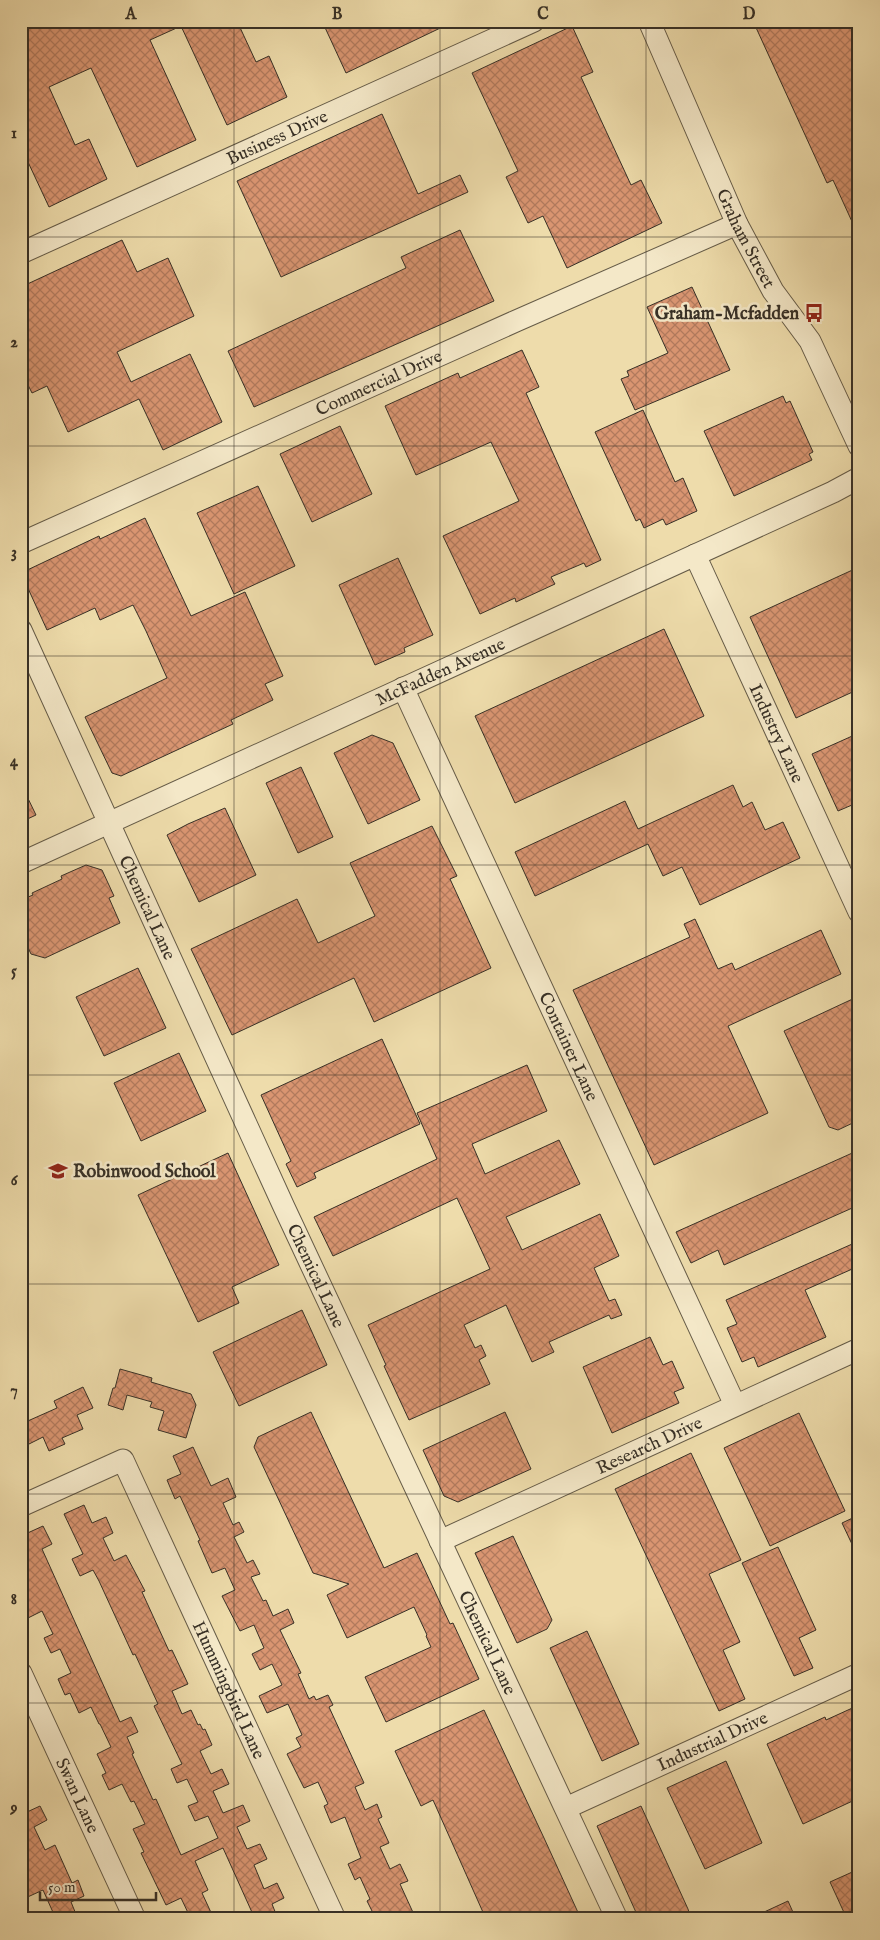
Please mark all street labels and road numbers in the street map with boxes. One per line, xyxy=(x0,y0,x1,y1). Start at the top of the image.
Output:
street label: Business Drive xyxy=(223,106,332,171)
street label: Graham Street xyxy=(710,186,779,293)
street label: Commercial Drive xyxy=(312,346,446,422)
street label: McFadden Avenue xyxy=(373,633,509,712)
street label: Industry Lane xyxy=(743,680,808,787)
street label: Chemical Lane xyxy=(112,852,180,964)
street label: Container Lane xyxy=(532,989,603,1105)
street label: Chemical Lane xyxy=(281,1221,349,1332)
street label: Research Drive xyxy=(593,1412,706,1481)
street label: Chemical Lane xyxy=(452,1588,521,1699)
street label: Hummingbird Lane xyxy=(186,1618,270,1763)
street label: Industrial Drive xyxy=(654,1707,772,1778)
street label: Swan Lane xyxy=(49,1755,104,1838)

